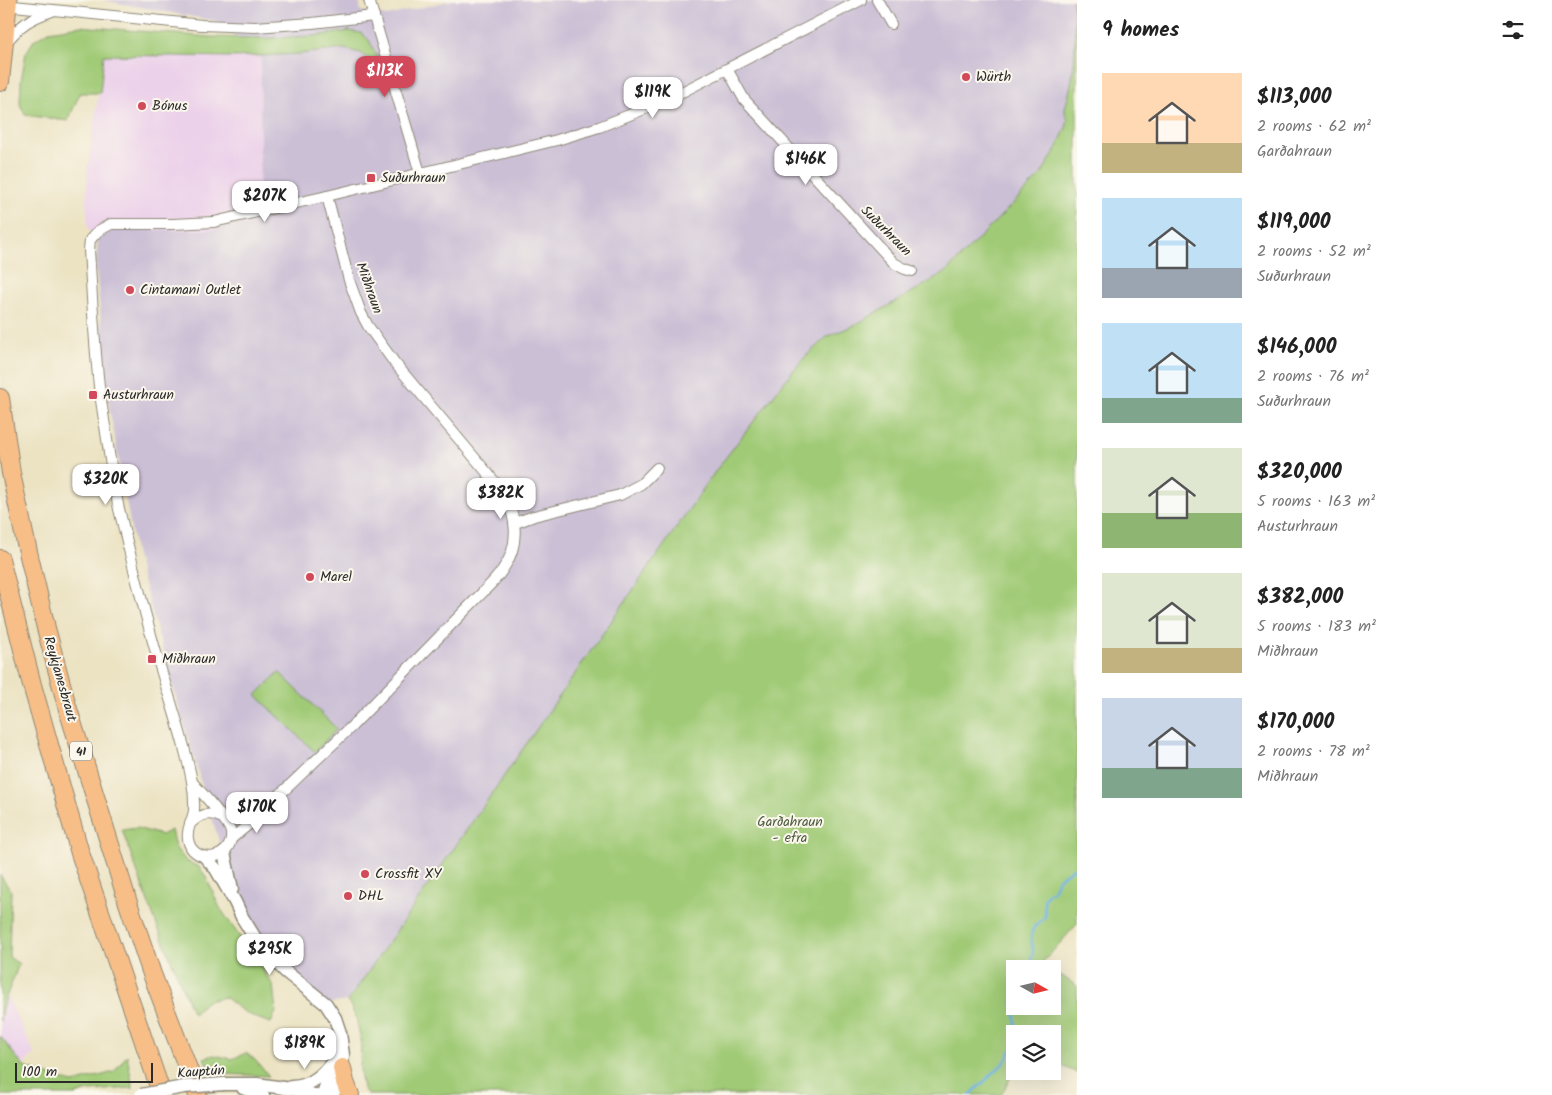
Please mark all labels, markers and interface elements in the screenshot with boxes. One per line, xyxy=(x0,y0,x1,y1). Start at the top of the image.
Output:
text: 9 homes xyxy=(1102,14,1179,47)
icon: filters xyxy=(1499,16,1527,44)
pin: $113K xyxy=(350,56,420,98)
text: $113K xyxy=(366,59,404,84)
place label: Würth xyxy=(976,66,1011,88)
marker: Würth xyxy=(960,71,972,83)
pin: $119K xyxy=(618,76,688,119)
text: $119K xyxy=(635,80,671,105)
text: $113,000 xyxy=(1257,81,1331,114)
icon: home xyxy=(1142,93,1202,153)
place label: Bónus xyxy=(152,95,187,117)
marker: Bónus xyxy=(136,100,148,112)
text: 2 rooms · 62 m² xyxy=(1257,114,1371,139)
text: Garðahraun xyxy=(1257,139,1332,164)
pin: $146K xyxy=(771,144,841,186)
text: $146K xyxy=(785,147,827,172)
place label: Suðurhraun xyxy=(381,167,446,189)
marker: Suðurhraun xyxy=(365,172,377,184)
pin: $207K xyxy=(230,180,300,223)
text: $207K xyxy=(243,184,287,209)
street label: Suðurhraun xyxy=(855,200,917,262)
text: $119,000 xyxy=(1257,206,1331,239)
icon: home xyxy=(1142,218,1202,278)
text: 2 rooms · 52 m² xyxy=(1257,239,1371,264)
street label: Miðhraun xyxy=(349,259,389,317)
text: Suðurhraun xyxy=(1257,264,1331,289)
place label: Cintamani Outlet xyxy=(140,279,242,301)
marker: Cintamani Outlet xyxy=(124,284,136,296)
text: $146,000 xyxy=(1257,331,1336,364)
icon: home xyxy=(1142,343,1202,403)
text: 2 rooms · 76 m² xyxy=(1257,364,1369,389)
place label: Austurhraun xyxy=(103,384,174,406)
marker: Austurhraun xyxy=(87,389,99,401)
text: Suðurhraun xyxy=(1257,389,1331,414)
text: $320,000 xyxy=(1257,456,1342,489)
pin: $320K xyxy=(71,464,141,506)
text: $320K xyxy=(83,467,129,492)
icon: home xyxy=(1142,468,1202,528)
pin: $382K xyxy=(466,478,536,520)
text: $382K xyxy=(478,481,524,506)
text: 5 rooms · 163 m² xyxy=(1257,489,1375,514)
text: Austurhraun xyxy=(1257,514,1338,539)
place label: Marel xyxy=(320,566,353,588)
marker: Marel xyxy=(304,571,316,583)
text: $382,000 xyxy=(1257,581,1343,614)
icon: home xyxy=(1142,593,1202,653)
text: 5 rooms · 183 m² xyxy=(1257,614,1376,639)
street label: Reykjanesbraut xyxy=(37,634,83,725)
text: Miðhraun xyxy=(1257,639,1318,664)
place label: Miðhraun xyxy=(162,648,216,670)
marker: Miðhraun xyxy=(146,653,158,665)
text: $170,000 xyxy=(1257,706,1334,739)
icon: home xyxy=(1142,718,1202,778)
text: 2 rooms · 78 m² xyxy=(1257,739,1370,764)
road number: 41 xyxy=(70,741,92,760)
text: Miðhraun xyxy=(1257,764,1318,789)
pin: $170K xyxy=(222,792,292,834)
text: $170K xyxy=(237,795,277,820)
park label: Garðahraun - efra xyxy=(757,811,823,849)
place label: Crossfit XY xyxy=(375,863,442,885)
marker: Crossfit XY xyxy=(359,868,371,880)
place label: DHL xyxy=(358,885,384,907)
marker: DHL xyxy=(342,890,354,902)
pin: $295K xyxy=(235,934,305,976)
text: $295K xyxy=(248,937,292,962)
north arrow xyxy=(1006,960,1061,1015)
map controls xyxy=(1006,960,1061,1080)
button: layers xyxy=(1006,1025,1061,1080)
pin: $189K xyxy=(270,1028,340,1070)
text: $189K xyxy=(284,1031,326,1056)
street label: Kauptún xyxy=(176,1059,226,1085)
scale bar xyxy=(15,1060,152,1083)
text: 100 m xyxy=(22,1061,57,1083)

